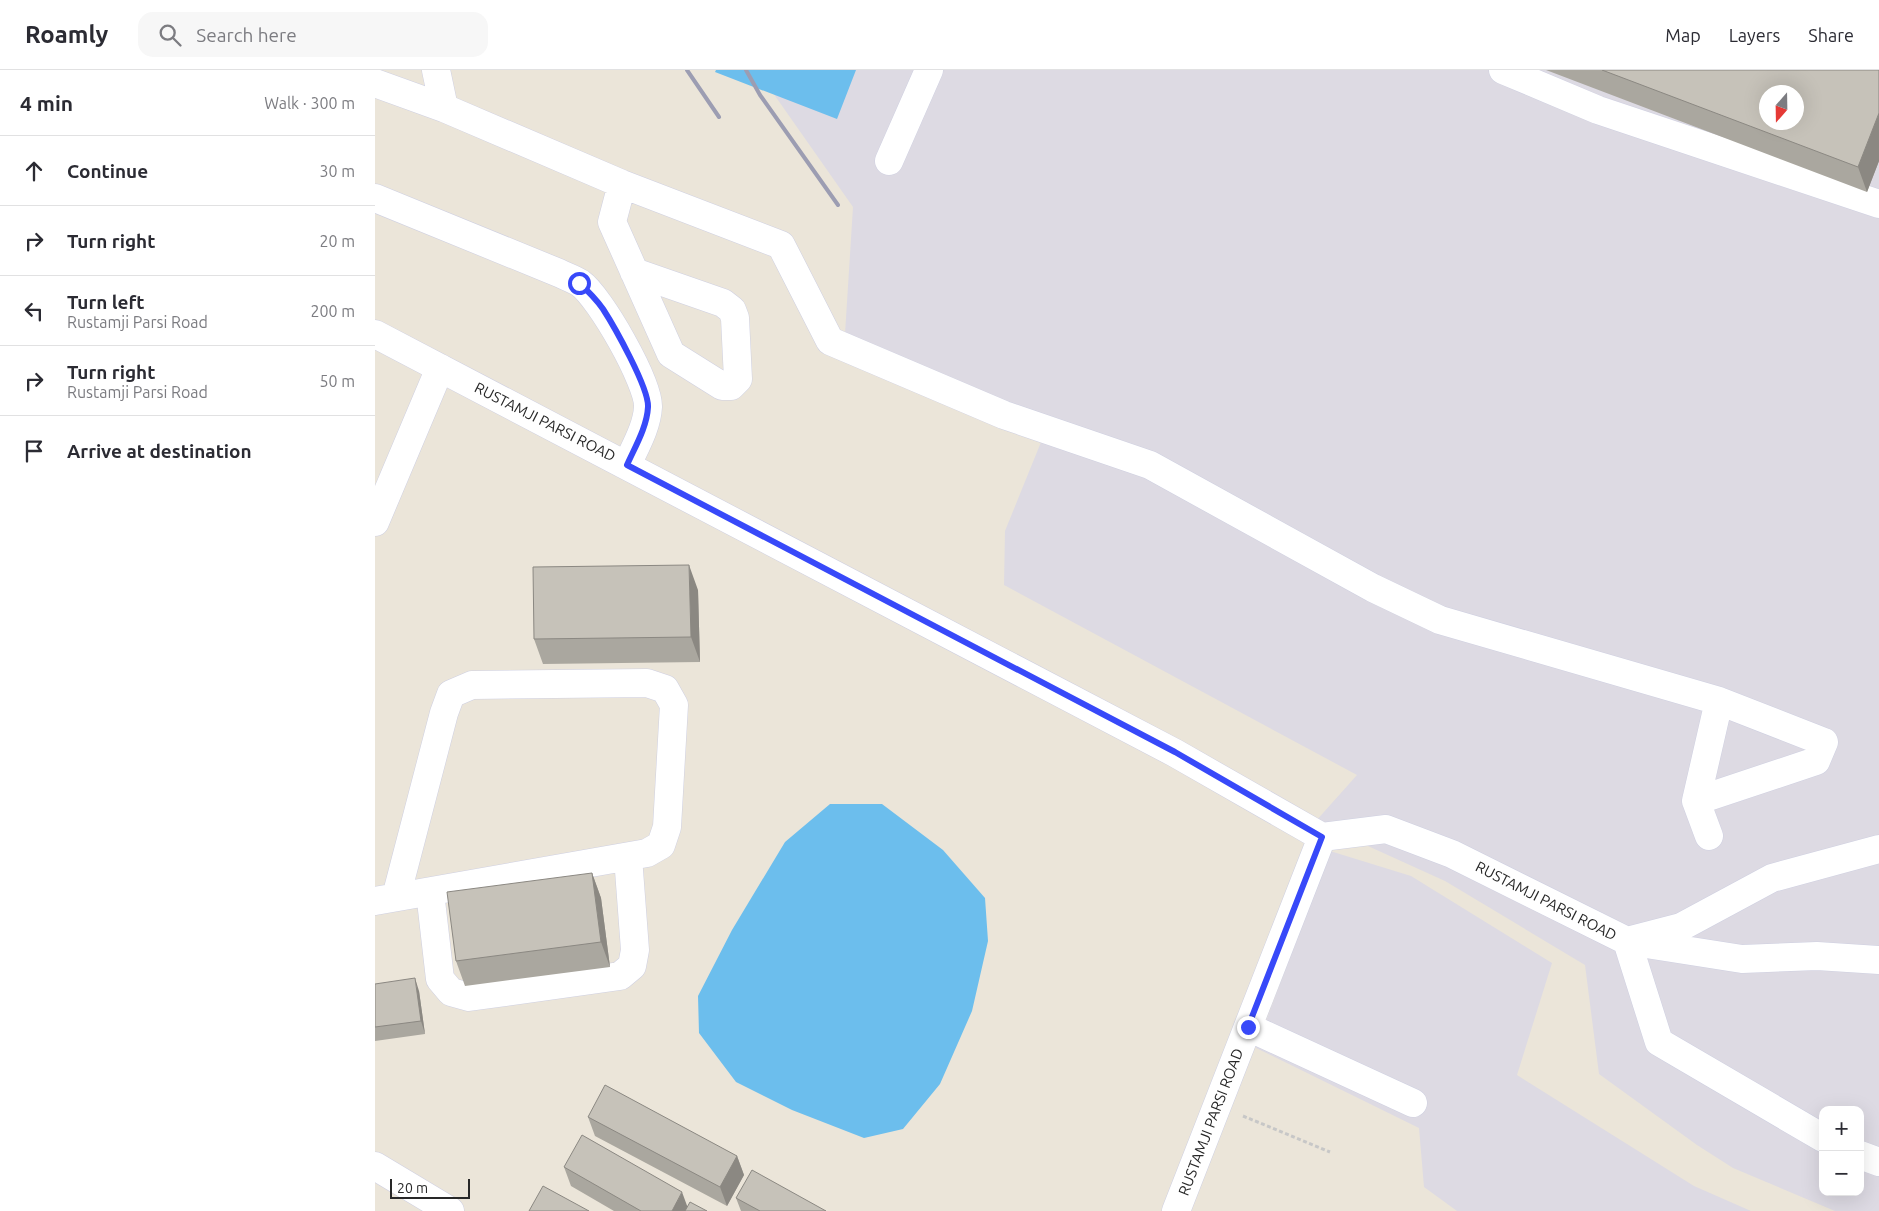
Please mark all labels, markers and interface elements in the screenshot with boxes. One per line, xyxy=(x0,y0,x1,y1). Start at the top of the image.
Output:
search box xyxy=(138,12,488,57)
text: Roamly xyxy=(25,21,108,48)
icon: search xyxy=(156,21,184,49)
text: Search here xyxy=(196,24,297,46)
text: Map xyxy=(1665,25,1701,45)
text: Layers xyxy=(1729,25,1780,45)
text: Share xyxy=(1808,25,1854,45)
north arrow xyxy=(1759,85,1804,130)
text: 4 min xyxy=(20,91,73,115)
text: Walk · 300 m xyxy=(264,94,355,112)
icon: ahead xyxy=(20,157,48,185)
text: Continue xyxy=(67,160,148,182)
text: 30 m xyxy=(319,162,355,180)
icon: right xyxy=(20,227,48,255)
text: Turn right xyxy=(67,230,155,252)
text: 20 m xyxy=(319,232,355,250)
route start xyxy=(568,272,591,295)
text: Turn left xyxy=(67,291,145,313)
icon: left xyxy=(20,297,48,325)
text: 200 m xyxy=(310,302,355,320)
text: Rustamji Parsi Road xyxy=(67,313,208,331)
text: Turn right xyxy=(67,361,155,383)
icon: right xyxy=(20,367,48,395)
text: 50 m xyxy=(319,372,355,390)
street label: RUSTAMJI PARSI ROAD xyxy=(472,379,619,465)
text: Rustamji Parsi Road xyxy=(67,383,208,401)
icon: arrive xyxy=(20,437,48,465)
text: Arrive at destination xyxy=(67,440,252,462)
street label: RUSTAMJI PARSI ROAD xyxy=(1473,858,1620,944)
route end xyxy=(1237,1016,1260,1039)
street label: RUSTAMJI PARSI ROAD xyxy=(1175,1046,1246,1198)
map controls xyxy=(1819,1106,1864,1196)
button: + xyxy=(1819,1106,1864,1151)
button: − xyxy=(1819,1151,1864,1196)
scale bar xyxy=(390,1176,470,1199)
text: 20 m xyxy=(397,1180,428,1196)

